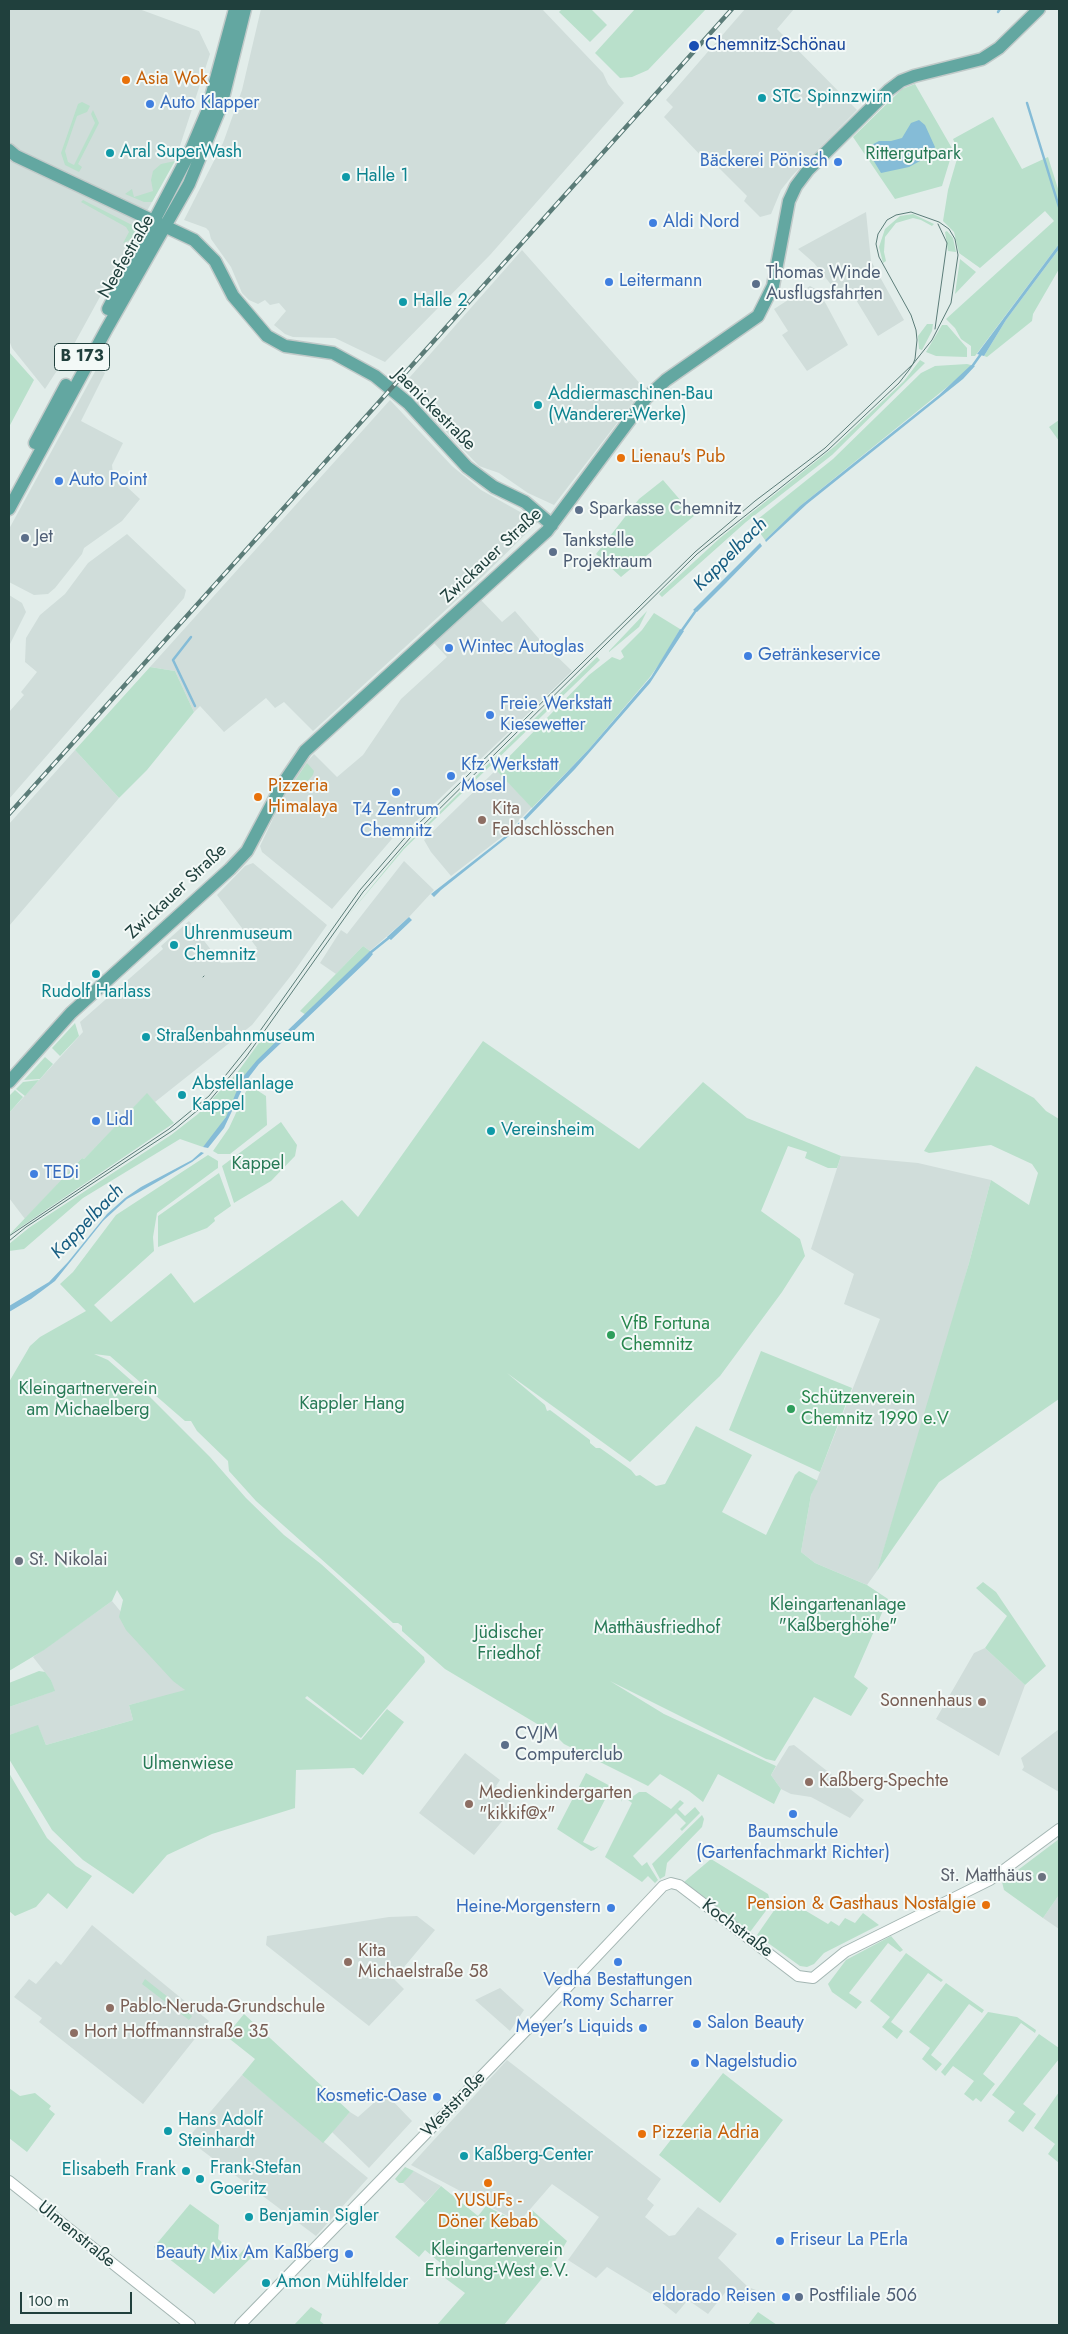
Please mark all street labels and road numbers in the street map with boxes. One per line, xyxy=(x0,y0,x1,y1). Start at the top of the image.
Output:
street label: Neefestraße xyxy=(94,211,160,303)
road number: B 173 xyxy=(54,344,110,371)
street label: Jaenickestraße xyxy=(388,364,480,456)
street label: Zwickauer Straße xyxy=(437,504,547,608)
street label: Zwickauer Straße xyxy=(122,840,232,944)
street label: Kochstraße xyxy=(697,1895,777,1963)
street label: Weststraße xyxy=(417,2068,491,2142)
street label: Ulmenstraße xyxy=(33,2197,119,2273)

